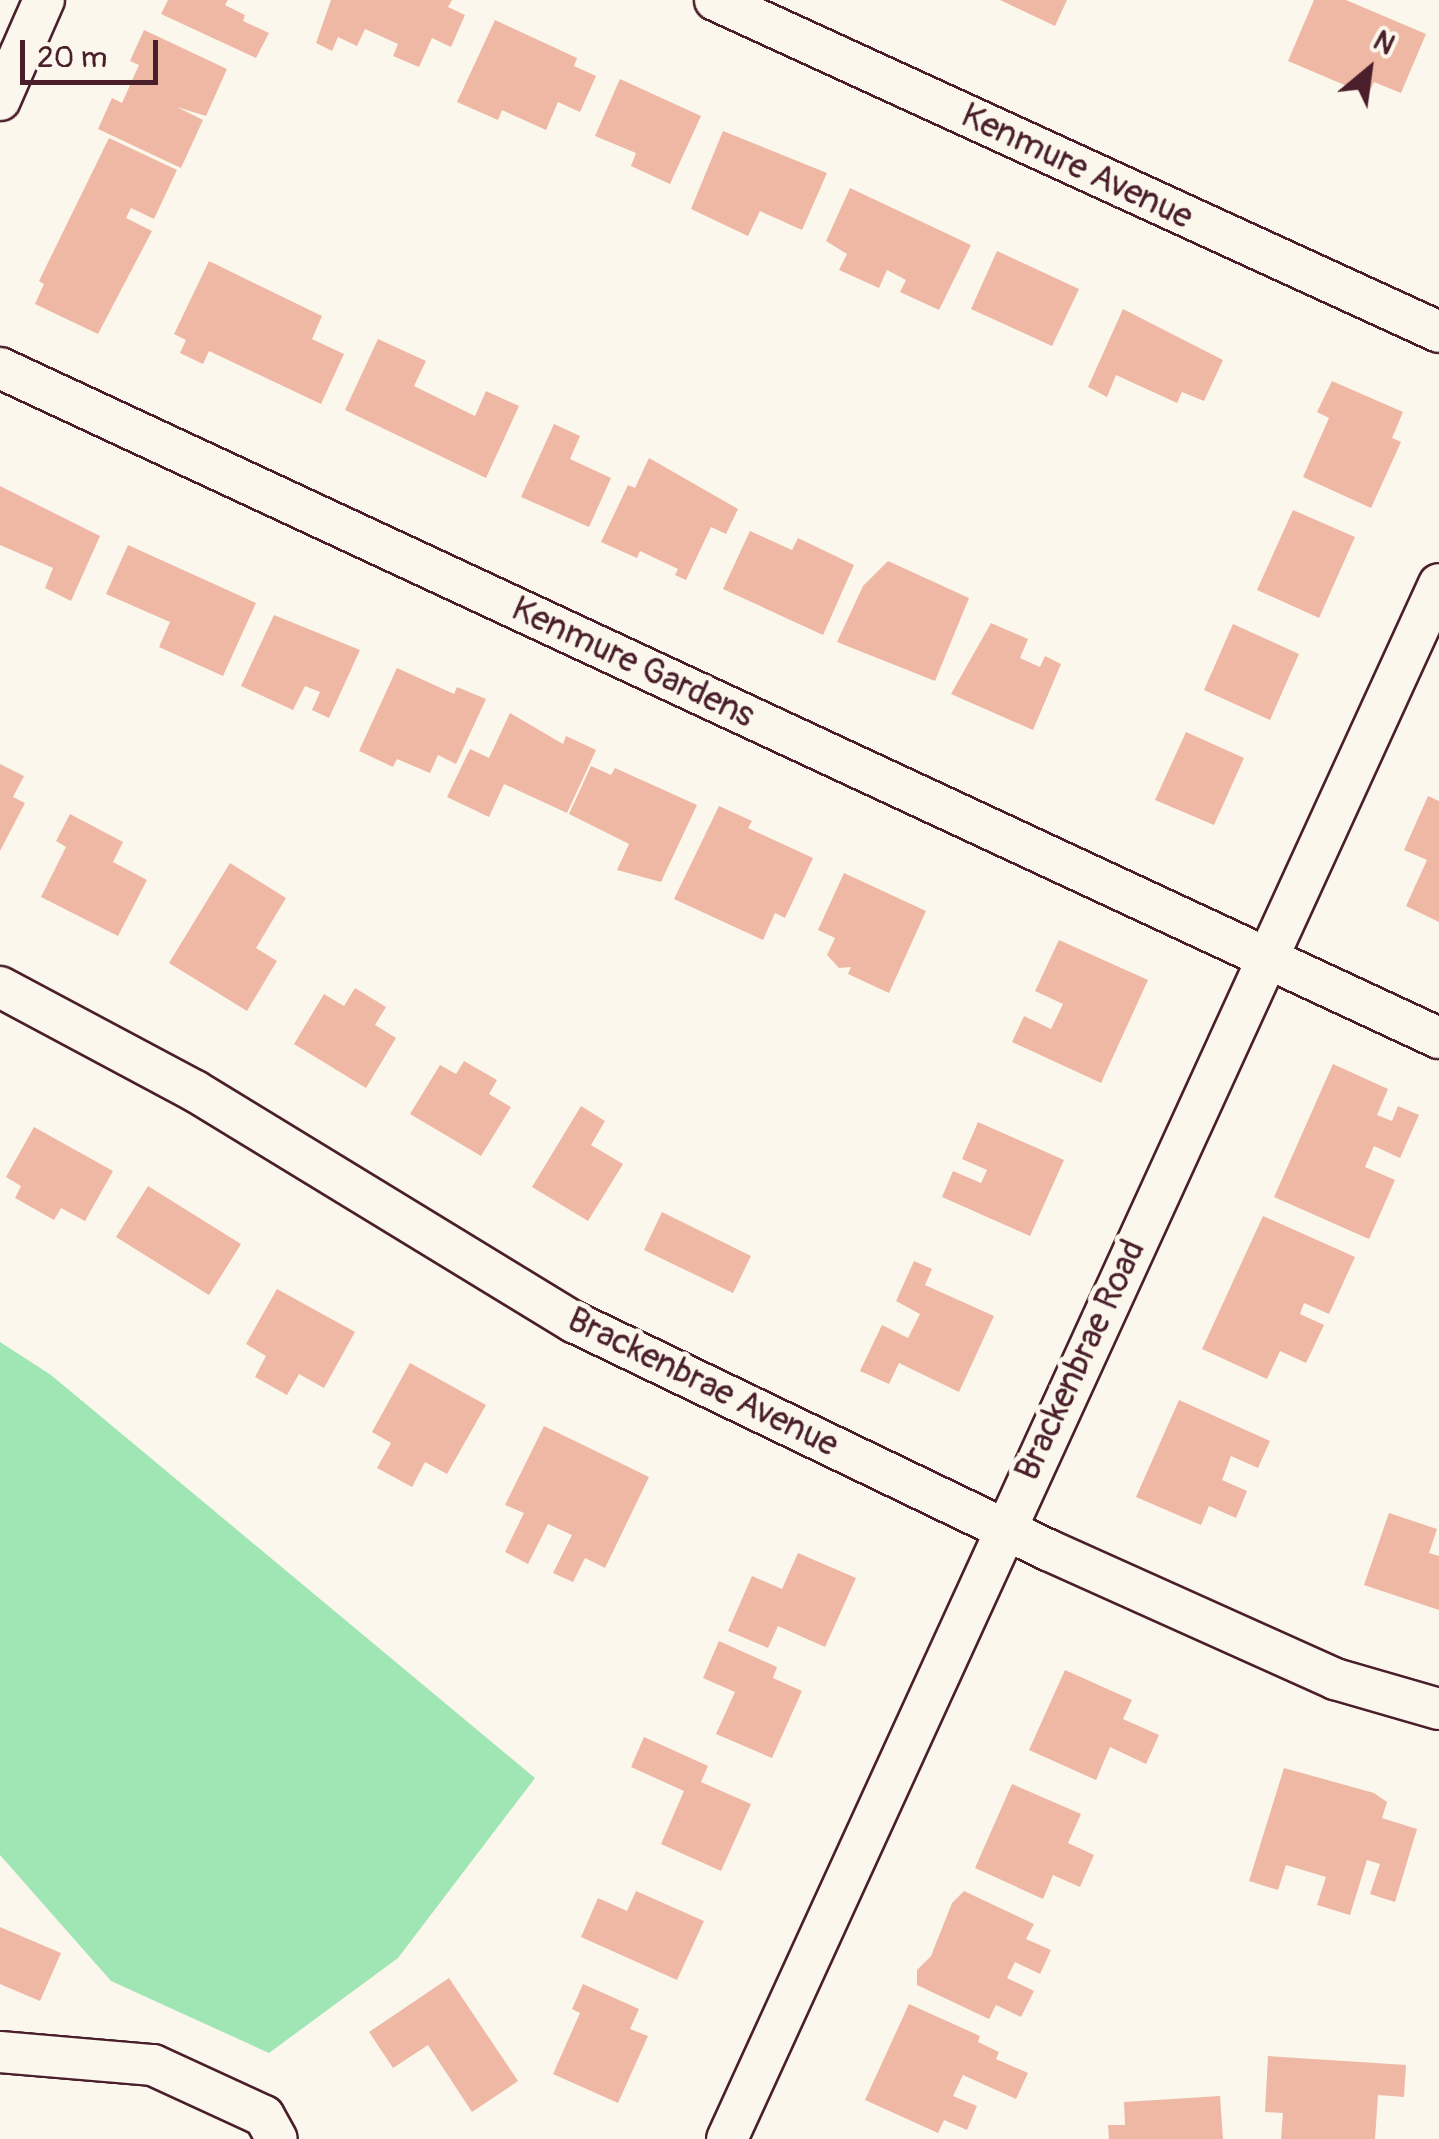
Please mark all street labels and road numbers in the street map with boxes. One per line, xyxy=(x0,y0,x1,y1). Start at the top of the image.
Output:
street label: Kenmure Avenue xyxy=(955,94,1199,238)
street label: Kenmure Gardens xyxy=(505,587,761,737)
street label: Brackenbrae Road xyxy=(1006,1233,1154,1487)
street label: Brackenbrae Avenue xyxy=(561,1298,845,1466)

